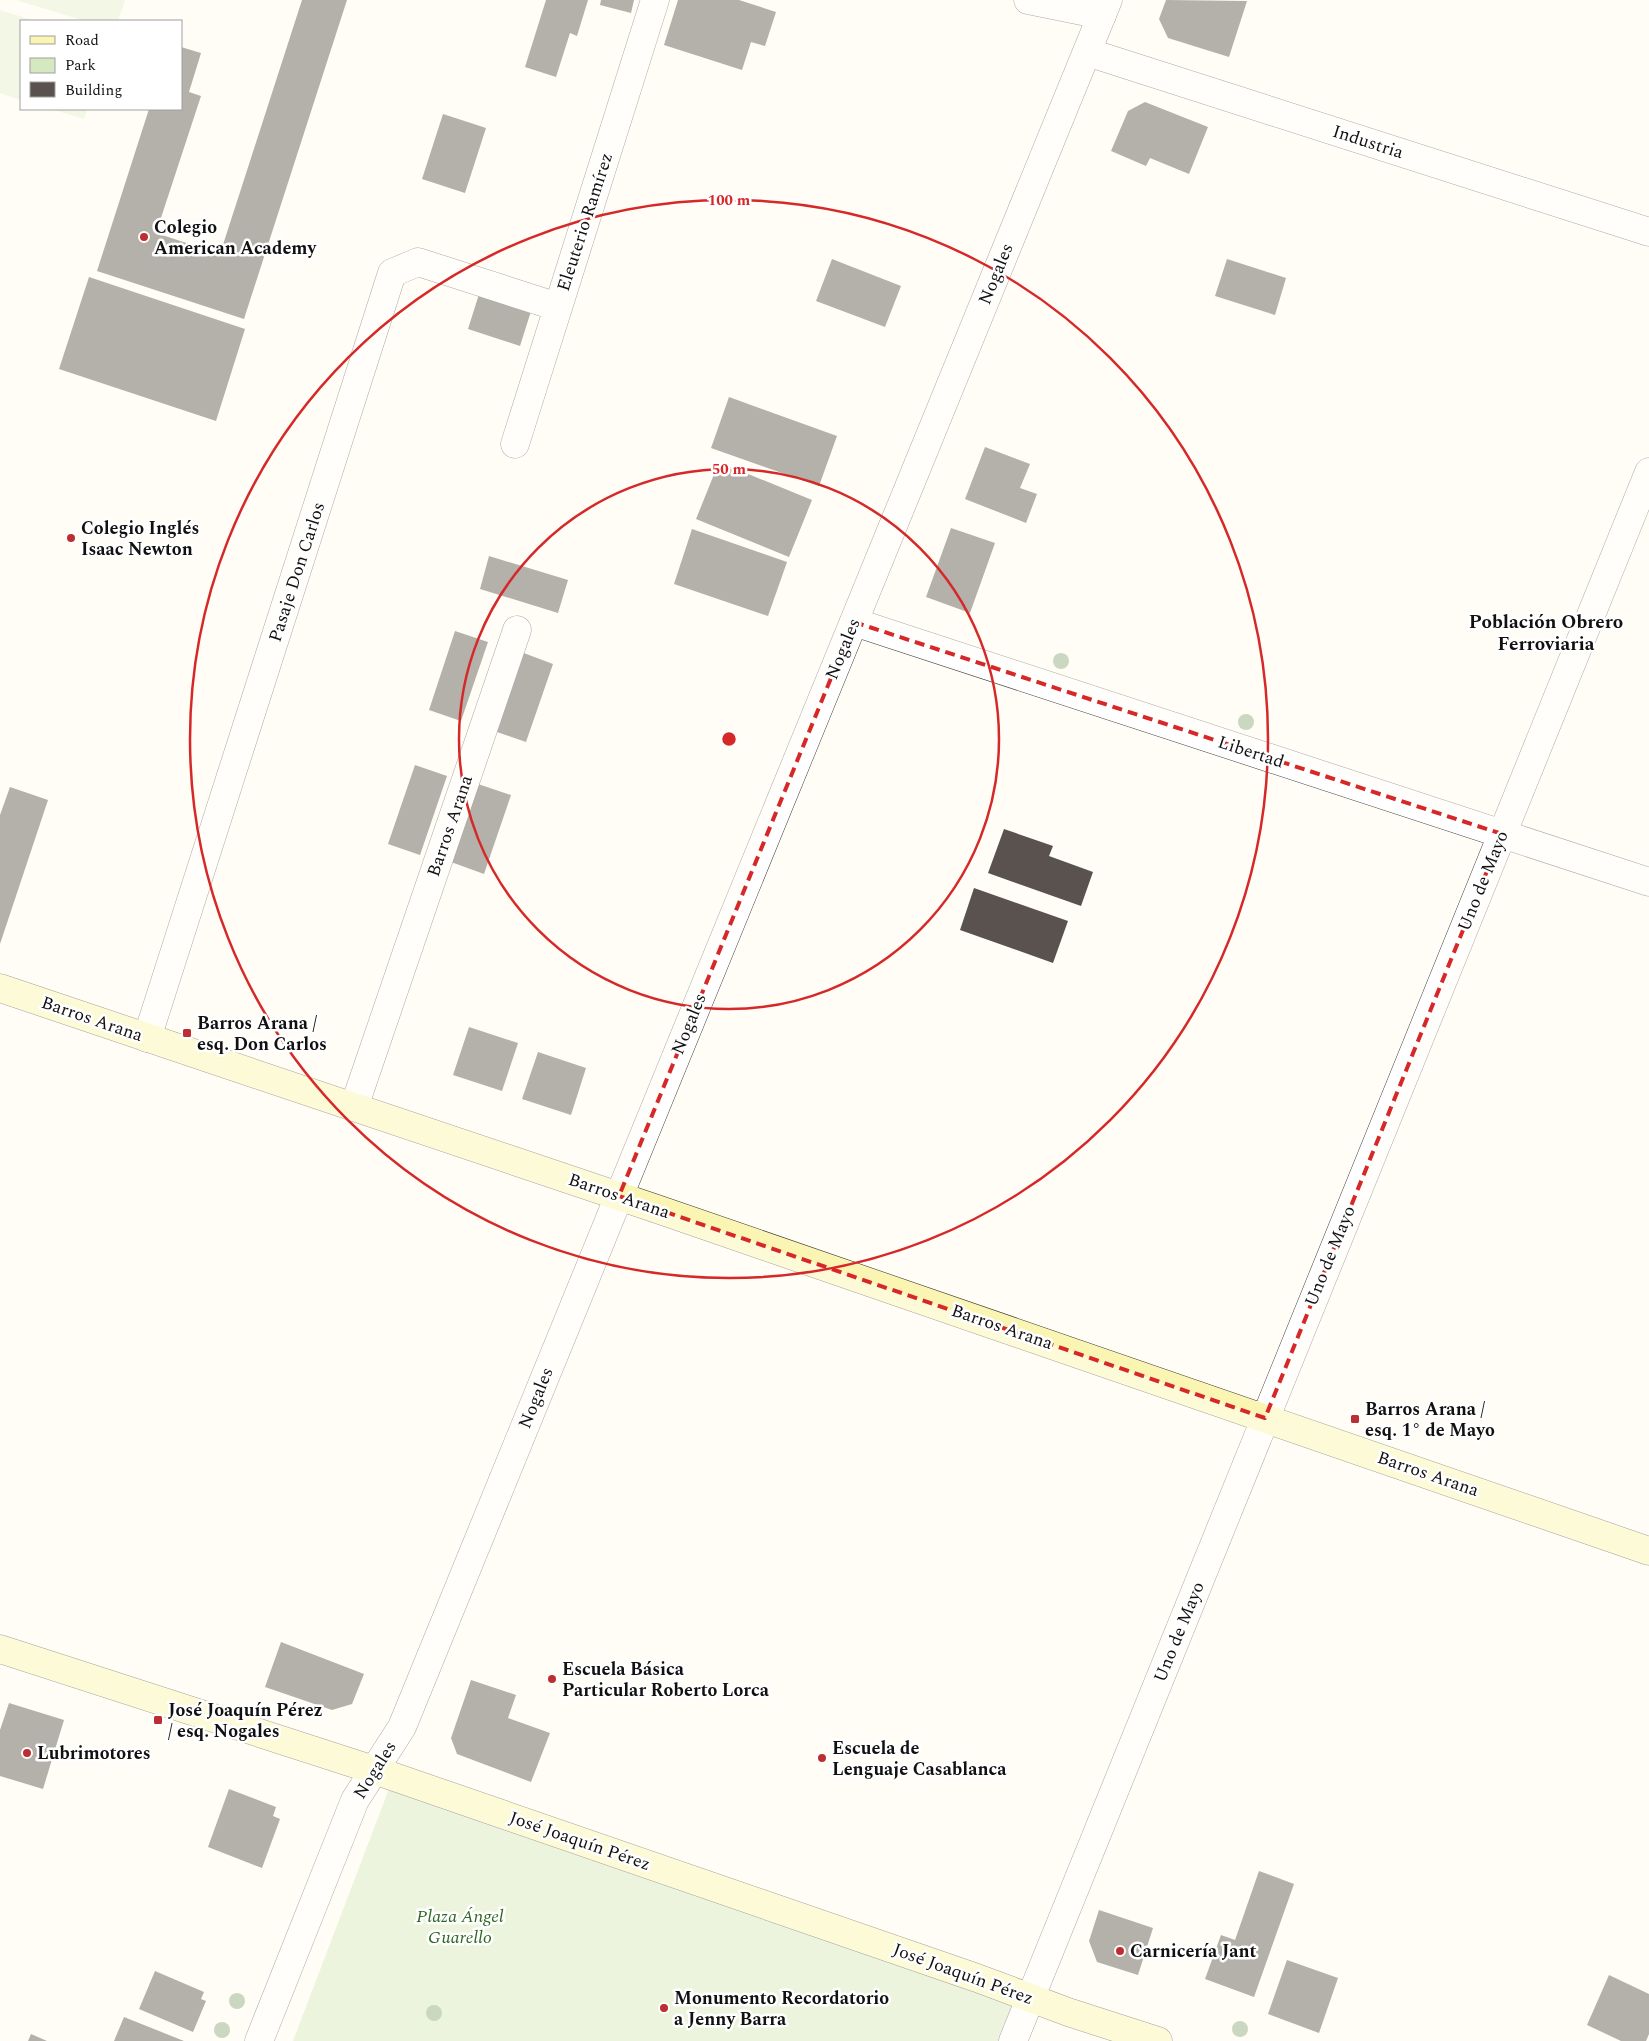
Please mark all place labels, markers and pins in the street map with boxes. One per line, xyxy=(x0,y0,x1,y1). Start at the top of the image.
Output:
place label: Colegio American Academy xyxy=(154,214,317,262)
marker: Colegio American Academy xyxy=(138,231,150,243)
place label: Colegio Inglés Isaac Newton xyxy=(81,515,199,563)
marker: Colegio Inglés Isaac Newton xyxy=(65,532,77,544)
centre of rings xyxy=(720,730,738,748)
place label: Barros Arana / esq. Don Carlos xyxy=(197,1010,327,1058)
marker: Barros Arana / esq. Don Carlos xyxy=(181,1027,193,1039)
place label: Barros Arana / esq. 1° de Mayo xyxy=(1365,1396,1495,1444)
marker: Barros Arana / esq. 1° de Mayo xyxy=(1349,1413,1361,1425)
place label: Escuela Básica Particular Roberto Lorca xyxy=(562,1656,770,1704)
marker: Escuela Básica Particular Roberto Lorca xyxy=(546,1673,558,1685)
place label: José Joaquín Pérez / esq. Nogales xyxy=(168,1697,323,1745)
marker: José Joaquín Pérez / esq. Nogales xyxy=(152,1714,164,1726)
place label: Escuela de Lenguaje Casablanca xyxy=(832,1735,1007,1783)
place label: Lubrimotores xyxy=(37,1740,151,1767)
marker: Lubrimotores xyxy=(21,1747,33,1759)
marker: Escuela de Lenguaje Casablanca xyxy=(816,1752,828,1764)
place label: Carnicería Jant xyxy=(1130,1938,1257,1965)
marker: Carnicería Jant xyxy=(1114,1945,1126,1957)
place label: Monumento Recordatorio a Jenny Barra xyxy=(674,1985,889,2033)
marker: Monumento Recordatorio a Jenny Barra xyxy=(658,2002,670,2014)

